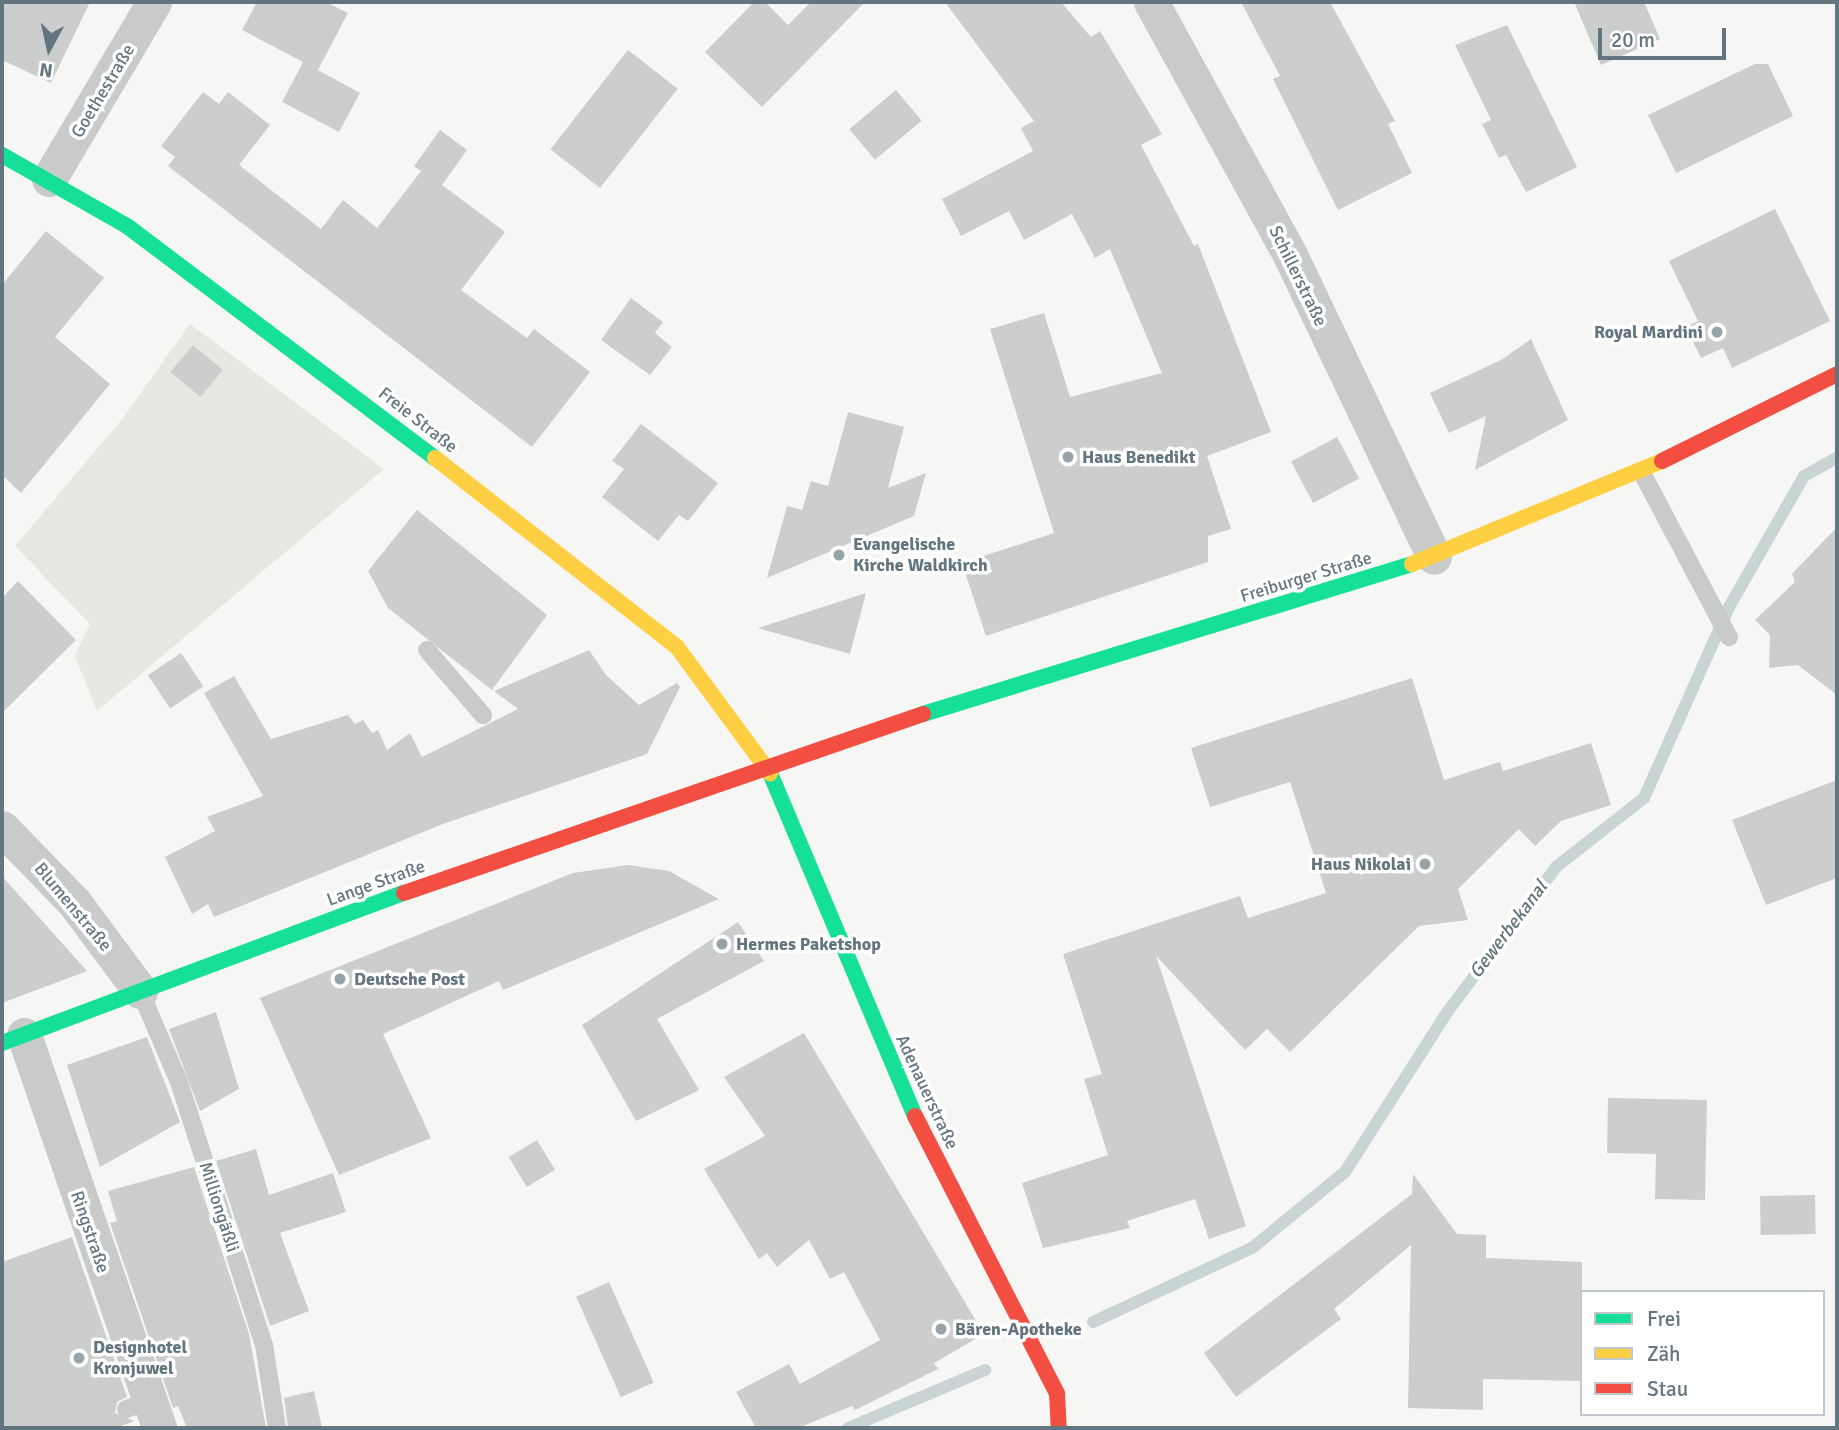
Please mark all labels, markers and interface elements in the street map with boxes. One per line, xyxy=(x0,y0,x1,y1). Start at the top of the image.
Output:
north arrow xyxy=(14,14,84,84)
scale bar xyxy=(1601,14,1729,58)
text: 20 m xyxy=(1611,27,1655,53)
street label: Goethestraße xyxy=(67,40,139,142)
text: N xyxy=(38,57,54,83)
street label: Schillerstraße xyxy=(1264,222,1332,330)
place label: Royal Mardini xyxy=(1594,321,1703,343)
marker: Royal Mardini xyxy=(1709,324,1725,340)
street label: Freie Straße xyxy=(374,382,462,458)
place label: Haus Benedikt xyxy=(1082,446,1195,468)
marker: Haus Benedikt xyxy=(1060,449,1076,465)
place label: Evangelische Kirche Waldkirch xyxy=(853,534,988,576)
marker: Evangelische Kirche Waldkirch xyxy=(831,547,847,563)
street label: Freiburger Straße xyxy=(1238,547,1374,607)
place label: Haus Nikolai xyxy=(1311,853,1411,875)
street label: Lange Straße xyxy=(324,855,428,911)
marker: Haus Nikolai xyxy=(1417,856,1433,872)
street label: Blumenstraße xyxy=(30,858,116,956)
water label: Gewerbekanal xyxy=(1465,877,1553,983)
place label: Hermes Paketshop xyxy=(736,933,881,955)
marker: Hermes Paketshop xyxy=(714,936,730,952)
place label: Deutsche Post xyxy=(354,968,465,990)
marker: Deutsche Post xyxy=(332,971,348,987)
street label: Adenauerstraße xyxy=(891,1031,963,1153)
street label: Milliongäßli xyxy=(194,1159,244,1255)
street label: Ringstraße xyxy=(66,1188,114,1276)
legend xyxy=(1580,1290,1825,1416)
text: Frei xyxy=(1647,1306,1681,1332)
place label: Bären-Apotheke xyxy=(955,1318,1082,1340)
marker: Bären-Apotheke xyxy=(933,1321,949,1337)
place label: Designhotel Kronjuwel xyxy=(93,1337,187,1380)
text: Zäh xyxy=(1647,1341,1681,1367)
marker: Designhotel Kronjuwel xyxy=(71,1350,87,1366)
text: Stau xyxy=(1647,1376,1688,1402)

